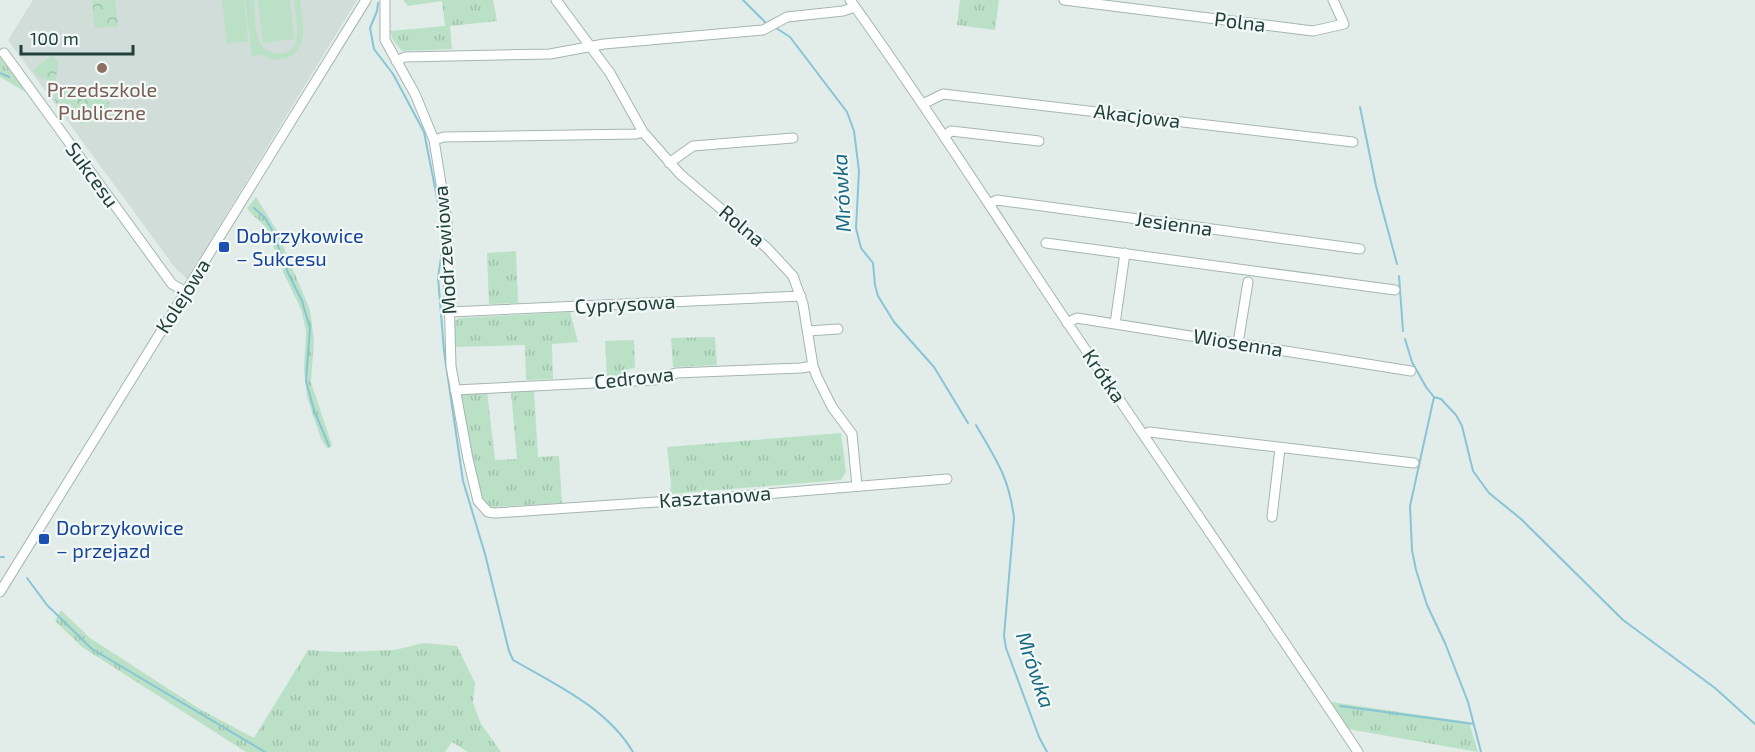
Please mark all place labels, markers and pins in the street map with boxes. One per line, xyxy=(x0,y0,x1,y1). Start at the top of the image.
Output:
marker: Przedszkole Publiczne xyxy=(95,61,109,75)
place label: Przedszkole Publiczne xyxy=(47,77,157,124)
place label: Dobrzykowice – Sukcesu xyxy=(236,223,364,270)
marker: Dobrzykowice – Sukcesu xyxy=(217,240,231,254)
place label: Dobrzykowice – przejazd xyxy=(56,515,184,562)
marker: Dobrzykowice – przejazd xyxy=(37,532,51,546)

